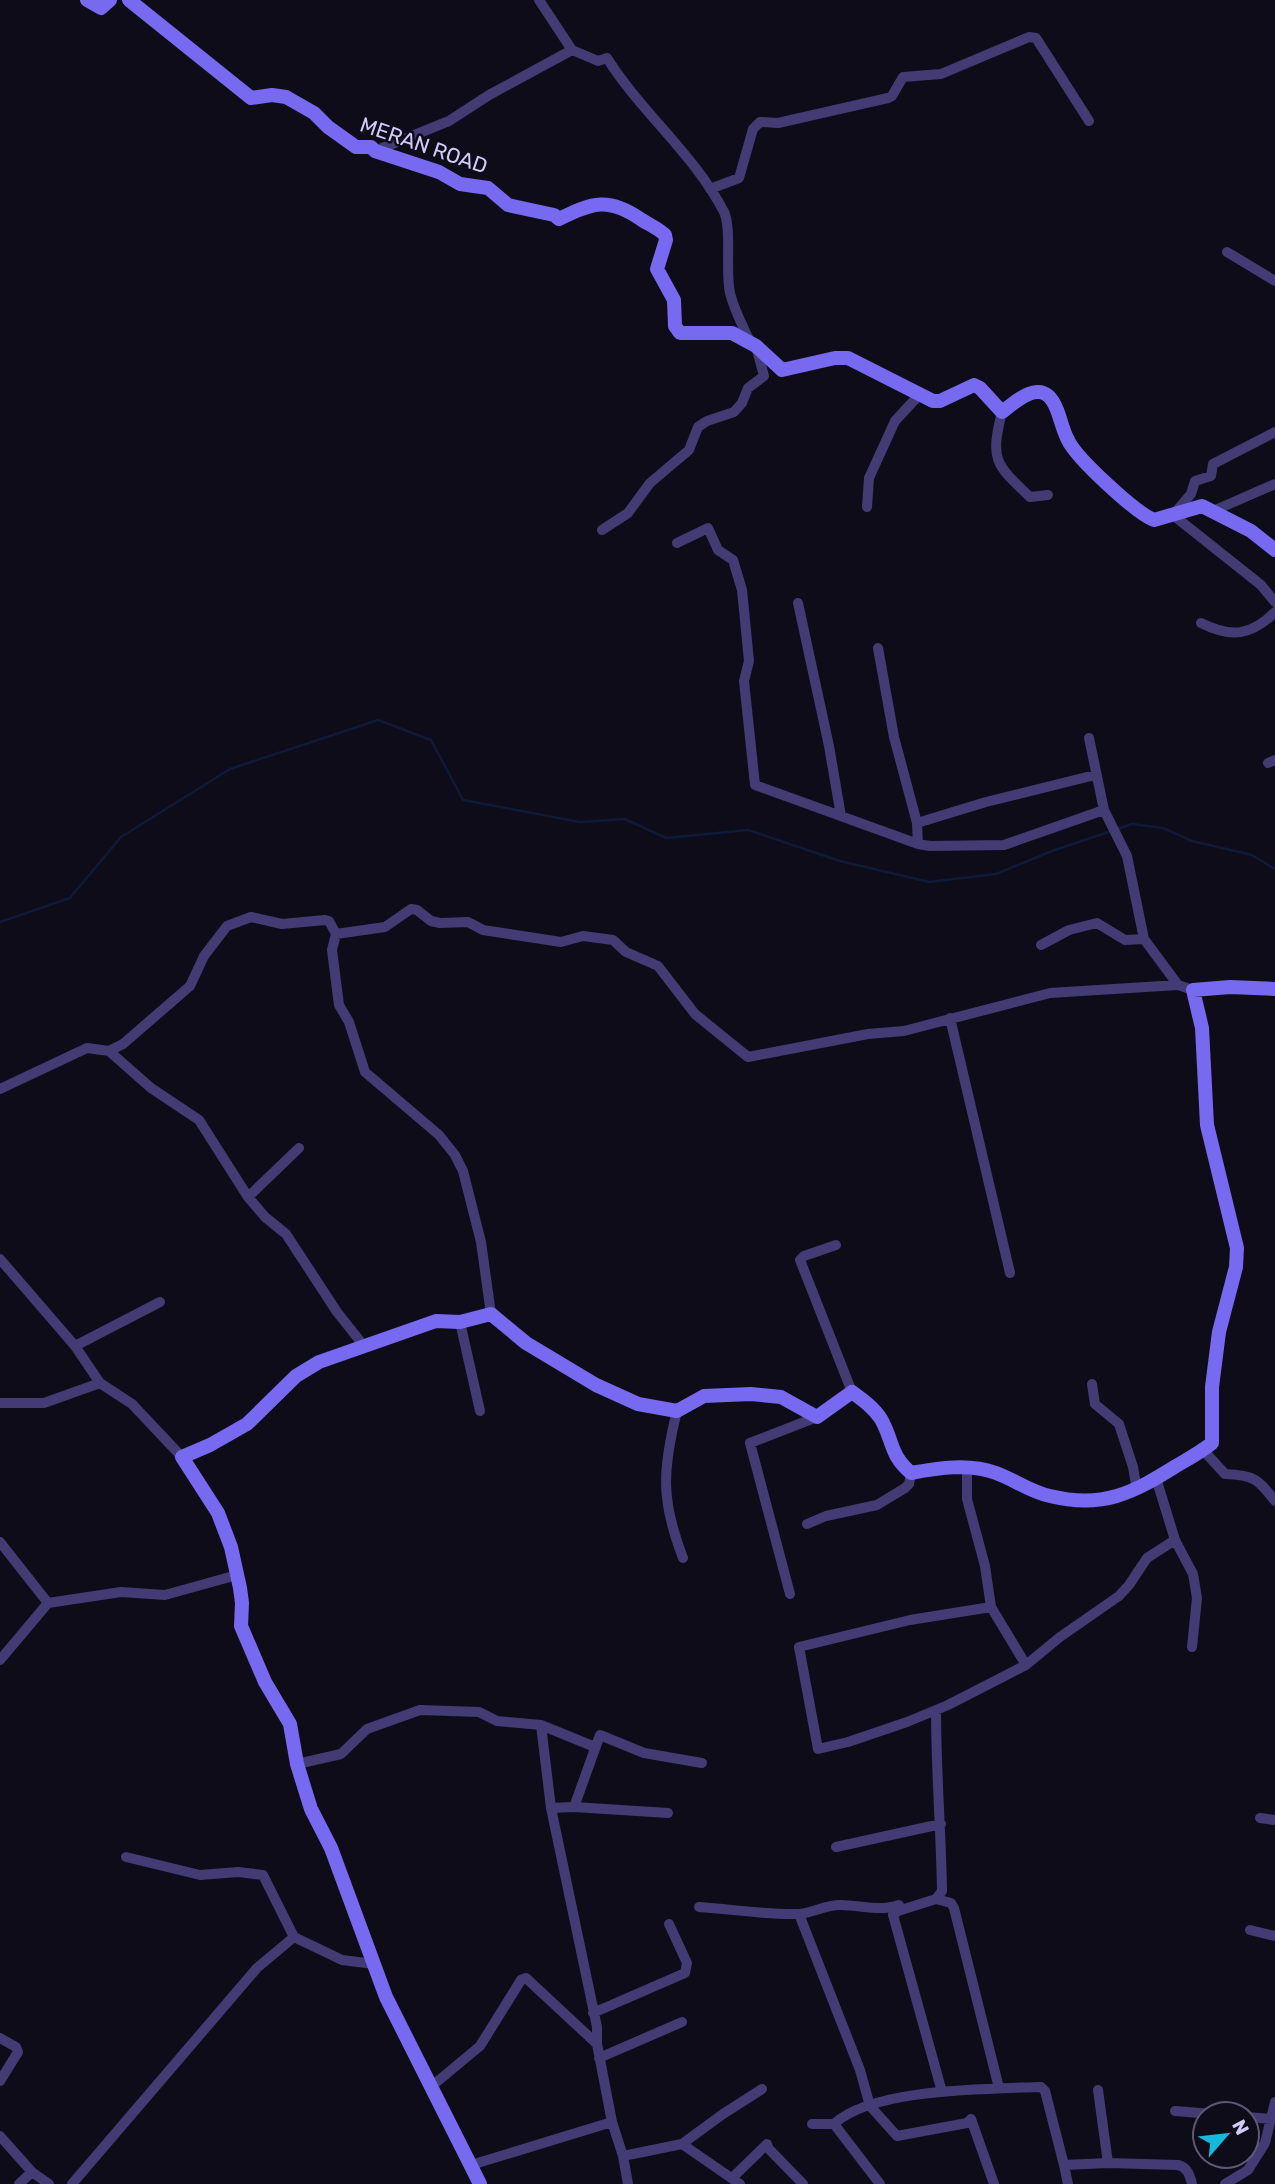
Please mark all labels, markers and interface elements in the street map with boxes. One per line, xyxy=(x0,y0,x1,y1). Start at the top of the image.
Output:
street label: MERAN ROAD xyxy=(357,112,491,178)
north arrow xyxy=(1191,2100,1261,2170)
text: N xyxy=(1227,2116,1254,2139)

